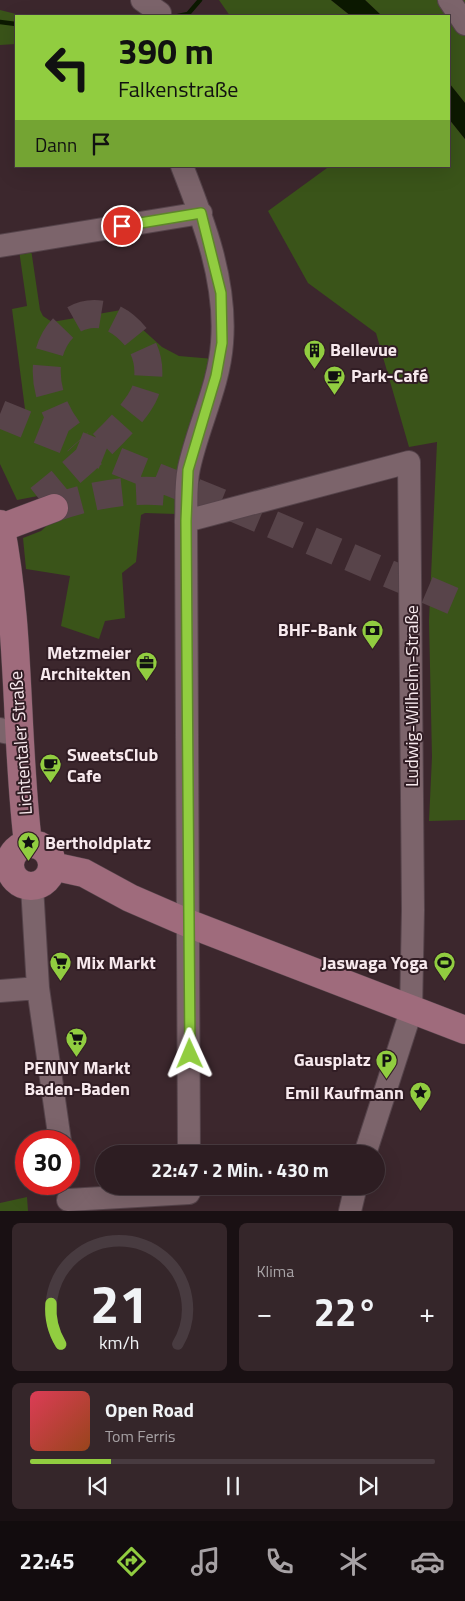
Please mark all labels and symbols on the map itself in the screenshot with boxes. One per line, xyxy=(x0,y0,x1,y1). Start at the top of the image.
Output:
pin xyxy=(101,205,143,247)
place label: Bellevue xyxy=(330,336,397,363)
building icon: Bellevue xyxy=(302,338,326,369)
place label: Park-Café xyxy=(351,362,428,389)
cafe icon: Park-Café xyxy=(323,364,347,395)
street label: Ludwig-Wilhelm-Straße xyxy=(398,605,425,787)
place label: BHF-Bank xyxy=(278,616,358,643)
bank icon: BHF-Bank xyxy=(361,618,385,649)
place label: Metzmeier Architekten xyxy=(40,639,131,687)
office icon: Metzmeier Architekten xyxy=(135,651,159,682)
street label: Lichtentaler Straße xyxy=(2,670,39,816)
place label: SweetsClub Cafe xyxy=(67,741,159,789)
cafe icon: SweetsClub Cafe xyxy=(39,753,63,784)
place label: Bertholdplatz xyxy=(45,829,151,856)
place icon: Bertholdplatz xyxy=(17,831,41,862)
place label: Mix Markt xyxy=(76,949,156,976)
place label: Jaswaga Yoga xyxy=(322,949,428,976)
supermarket icon: Mix Markt xyxy=(48,951,72,982)
sports icon: Jaswaga Yoga xyxy=(432,951,456,982)
supermarket icon: PENNY Markt Baden-Baden xyxy=(65,1026,89,1057)
position arrow xyxy=(163,1027,215,1079)
place label: Gausplatz xyxy=(294,1046,371,1073)
parking icon: Gausplatz xyxy=(375,1048,399,1079)
place label: PENNY Markt Baden-Baden xyxy=(24,1054,131,1102)
place label: Emil Kaufmann xyxy=(285,1079,404,1106)
place icon: Emil Kaufmann xyxy=(408,1081,432,1112)
speed limit sign: 30 xyxy=(15,1130,80,1195)

